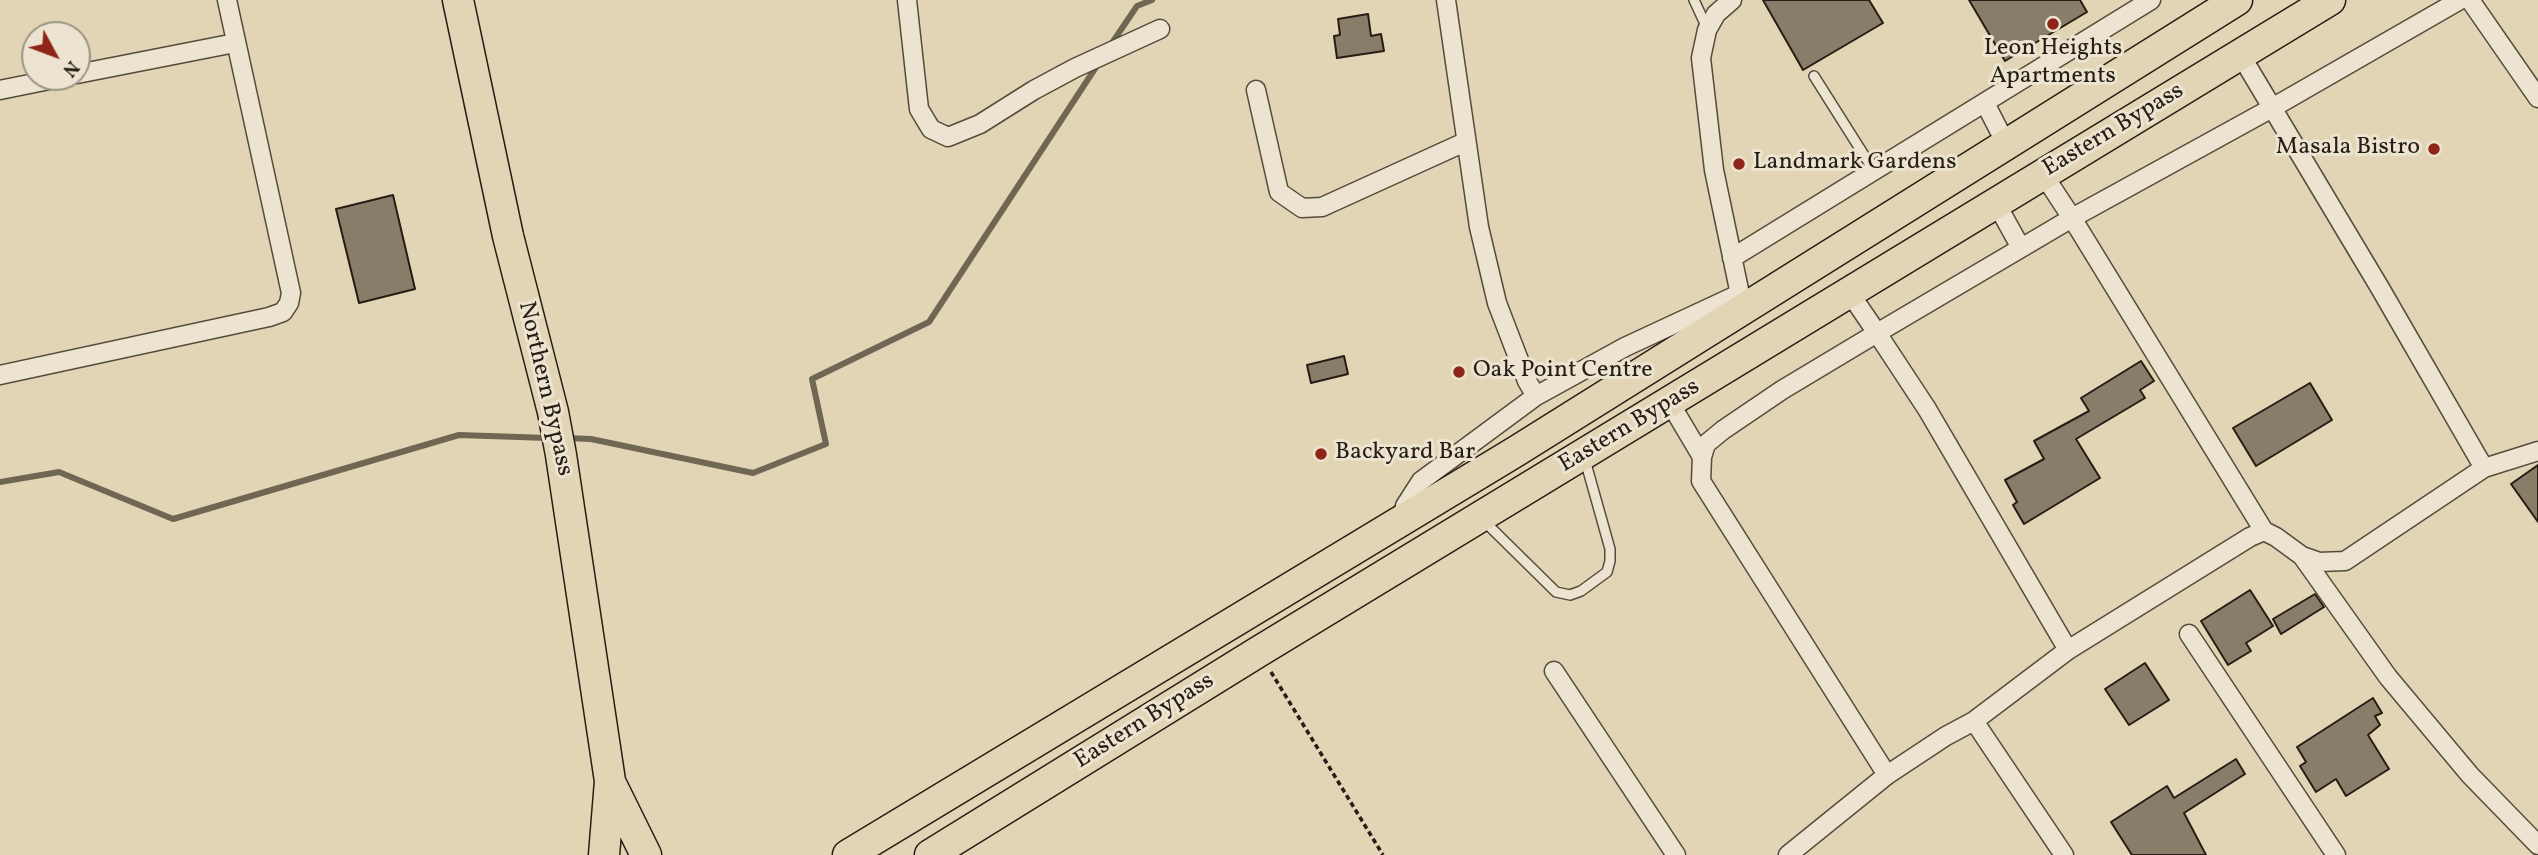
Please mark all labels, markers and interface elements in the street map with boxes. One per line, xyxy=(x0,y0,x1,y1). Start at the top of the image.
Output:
marker: Leon Heights Apartments xyxy=(2045,16,2061,32)
north arrow xyxy=(21,21,91,91)
place label: Leon Heights Apartments xyxy=(1984,36,2122,92)
text: N xyxy=(56,55,85,82)
street label: Eastern Bypass xyxy=(2038,78,2190,184)
place label: Masala Bistro xyxy=(2276,135,2420,163)
marker: Masala Bistro xyxy=(2426,141,2442,157)
place label: Landmark Gardens xyxy=(1753,150,1956,178)
marker: Landmark Gardens xyxy=(1731,156,1747,172)
street label: Northern Bypass xyxy=(510,299,578,479)
place label: Oak Point Centre xyxy=(1473,358,1653,386)
marker: Oak Point Centre xyxy=(1451,364,1467,380)
street label: Eastern Bypass xyxy=(1554,374,1706,480)
place label: Backyard Bar xyxy=(1335,440,1475,468)
marker: Backyard Bar xyxy=(1313,446,1329,462)
street label: Eastern Bypass xyxy=(1070,668,1220,776)

